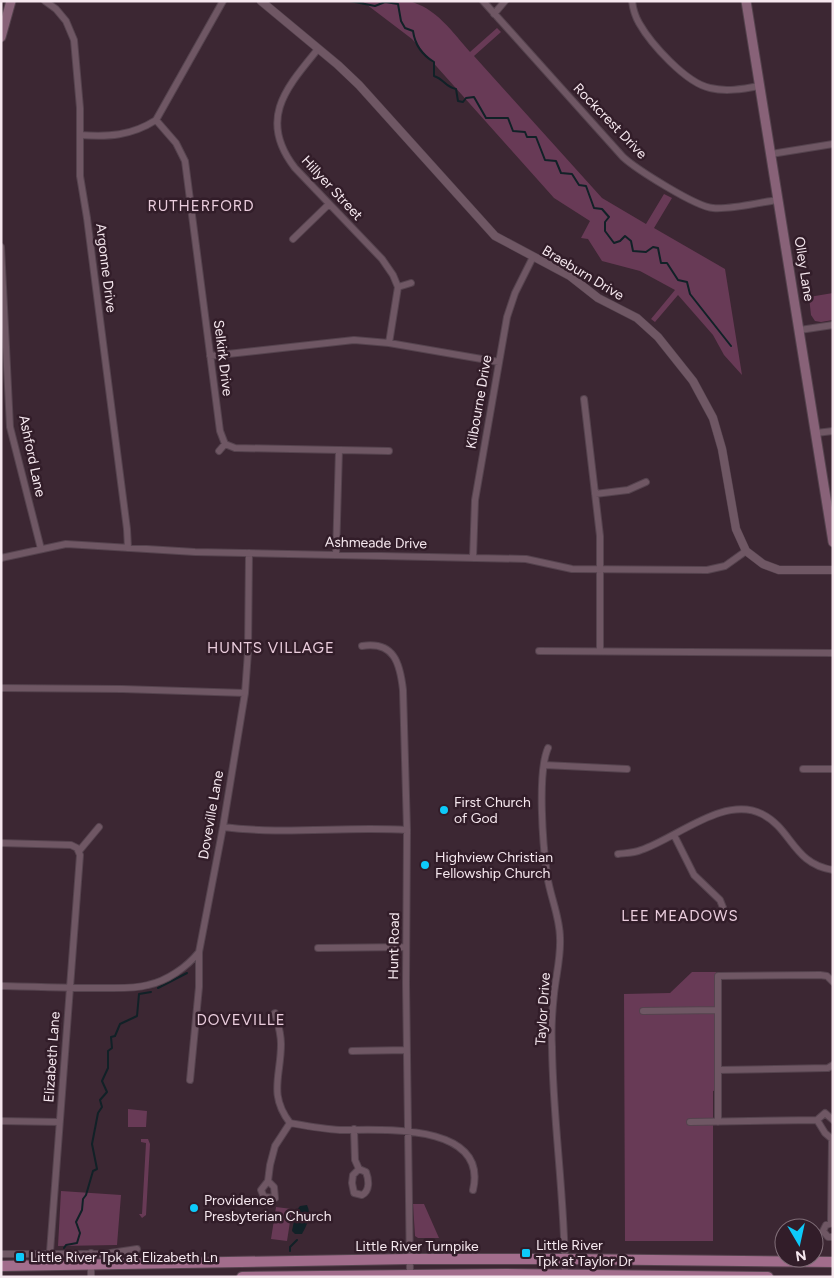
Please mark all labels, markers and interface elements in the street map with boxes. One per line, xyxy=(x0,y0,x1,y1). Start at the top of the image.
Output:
street label: Rockcrest Drive xyxy=(570,80,651,163)
street label: Hillyer Street xyxy=(298,152,366,224)
district label: RUTHERFORD xyxy=(147,197,255,215)
street label: Argonne Drive xyxy=(92,222,120,314)
street label: Olley Lane xyxy=(791,235,818,303)
street label: Braeburn Drive xyxy=(539,242,627,304)
street label: Selkirk Drive xyxy=(210,319,236,397)
street label: Kilbourne Drive xyxy=(462,353,496,450)
street label: Ashford Lane xyxy=(15,413,49,499)
street label: Ashmeade Drive xyxy=(325,534,428,552)
district label: HUNTS VILLAGE xyxy=(207,639,335,657)
street label: Doveville Lane xyxy=(195,769,227,861)
place label: First Church of God xyxy=(454,794,531,827)
marker: First Church of God xyxy=(438,804,450,816)
place label: Highview Christian Fellowship Church xyxy=(435,849,553,882)
marker: Highview Christian Fellowship Church xyxy=(419,859,431,871)
district label: LEE MEADOWS xyxy=(621,907,739,925)
street label: Hunt Road xyxy=(385,912,403,980)
street label: Taylor Drive xyxy=(532,972,554,1046)
street label: Elizabeth Lane xyxy=(40,1011,64,1103)
district label: DOVEVILLE xyxy=(196,1011,286,1029)
place label: Providence Presbyterian Church xyxy=(204,1192,332,1225)
marker: Providence Presbyterian Church xyxy=(188,1202,200,1214)
north arrow xyxy=(774,1218,824,1268)
place label: Little River Tpk at Taylor Dr xyxy=(536,1237,633,1270)
street label: Little River Turnpike xyxy=(355,1238,479,1255)
text: N xyxy=(794,1246,808,1265)
marker: Little River Tpk at Taylor Dr xyxy=(520,1247,532,1259)
place label: Little River Tpk at Elizabeth Ln xyxy=(30,1249,218,1266)
marker: Little River Tpk at Elizabeth Ln xyxy=(14,1251,26,1263)

